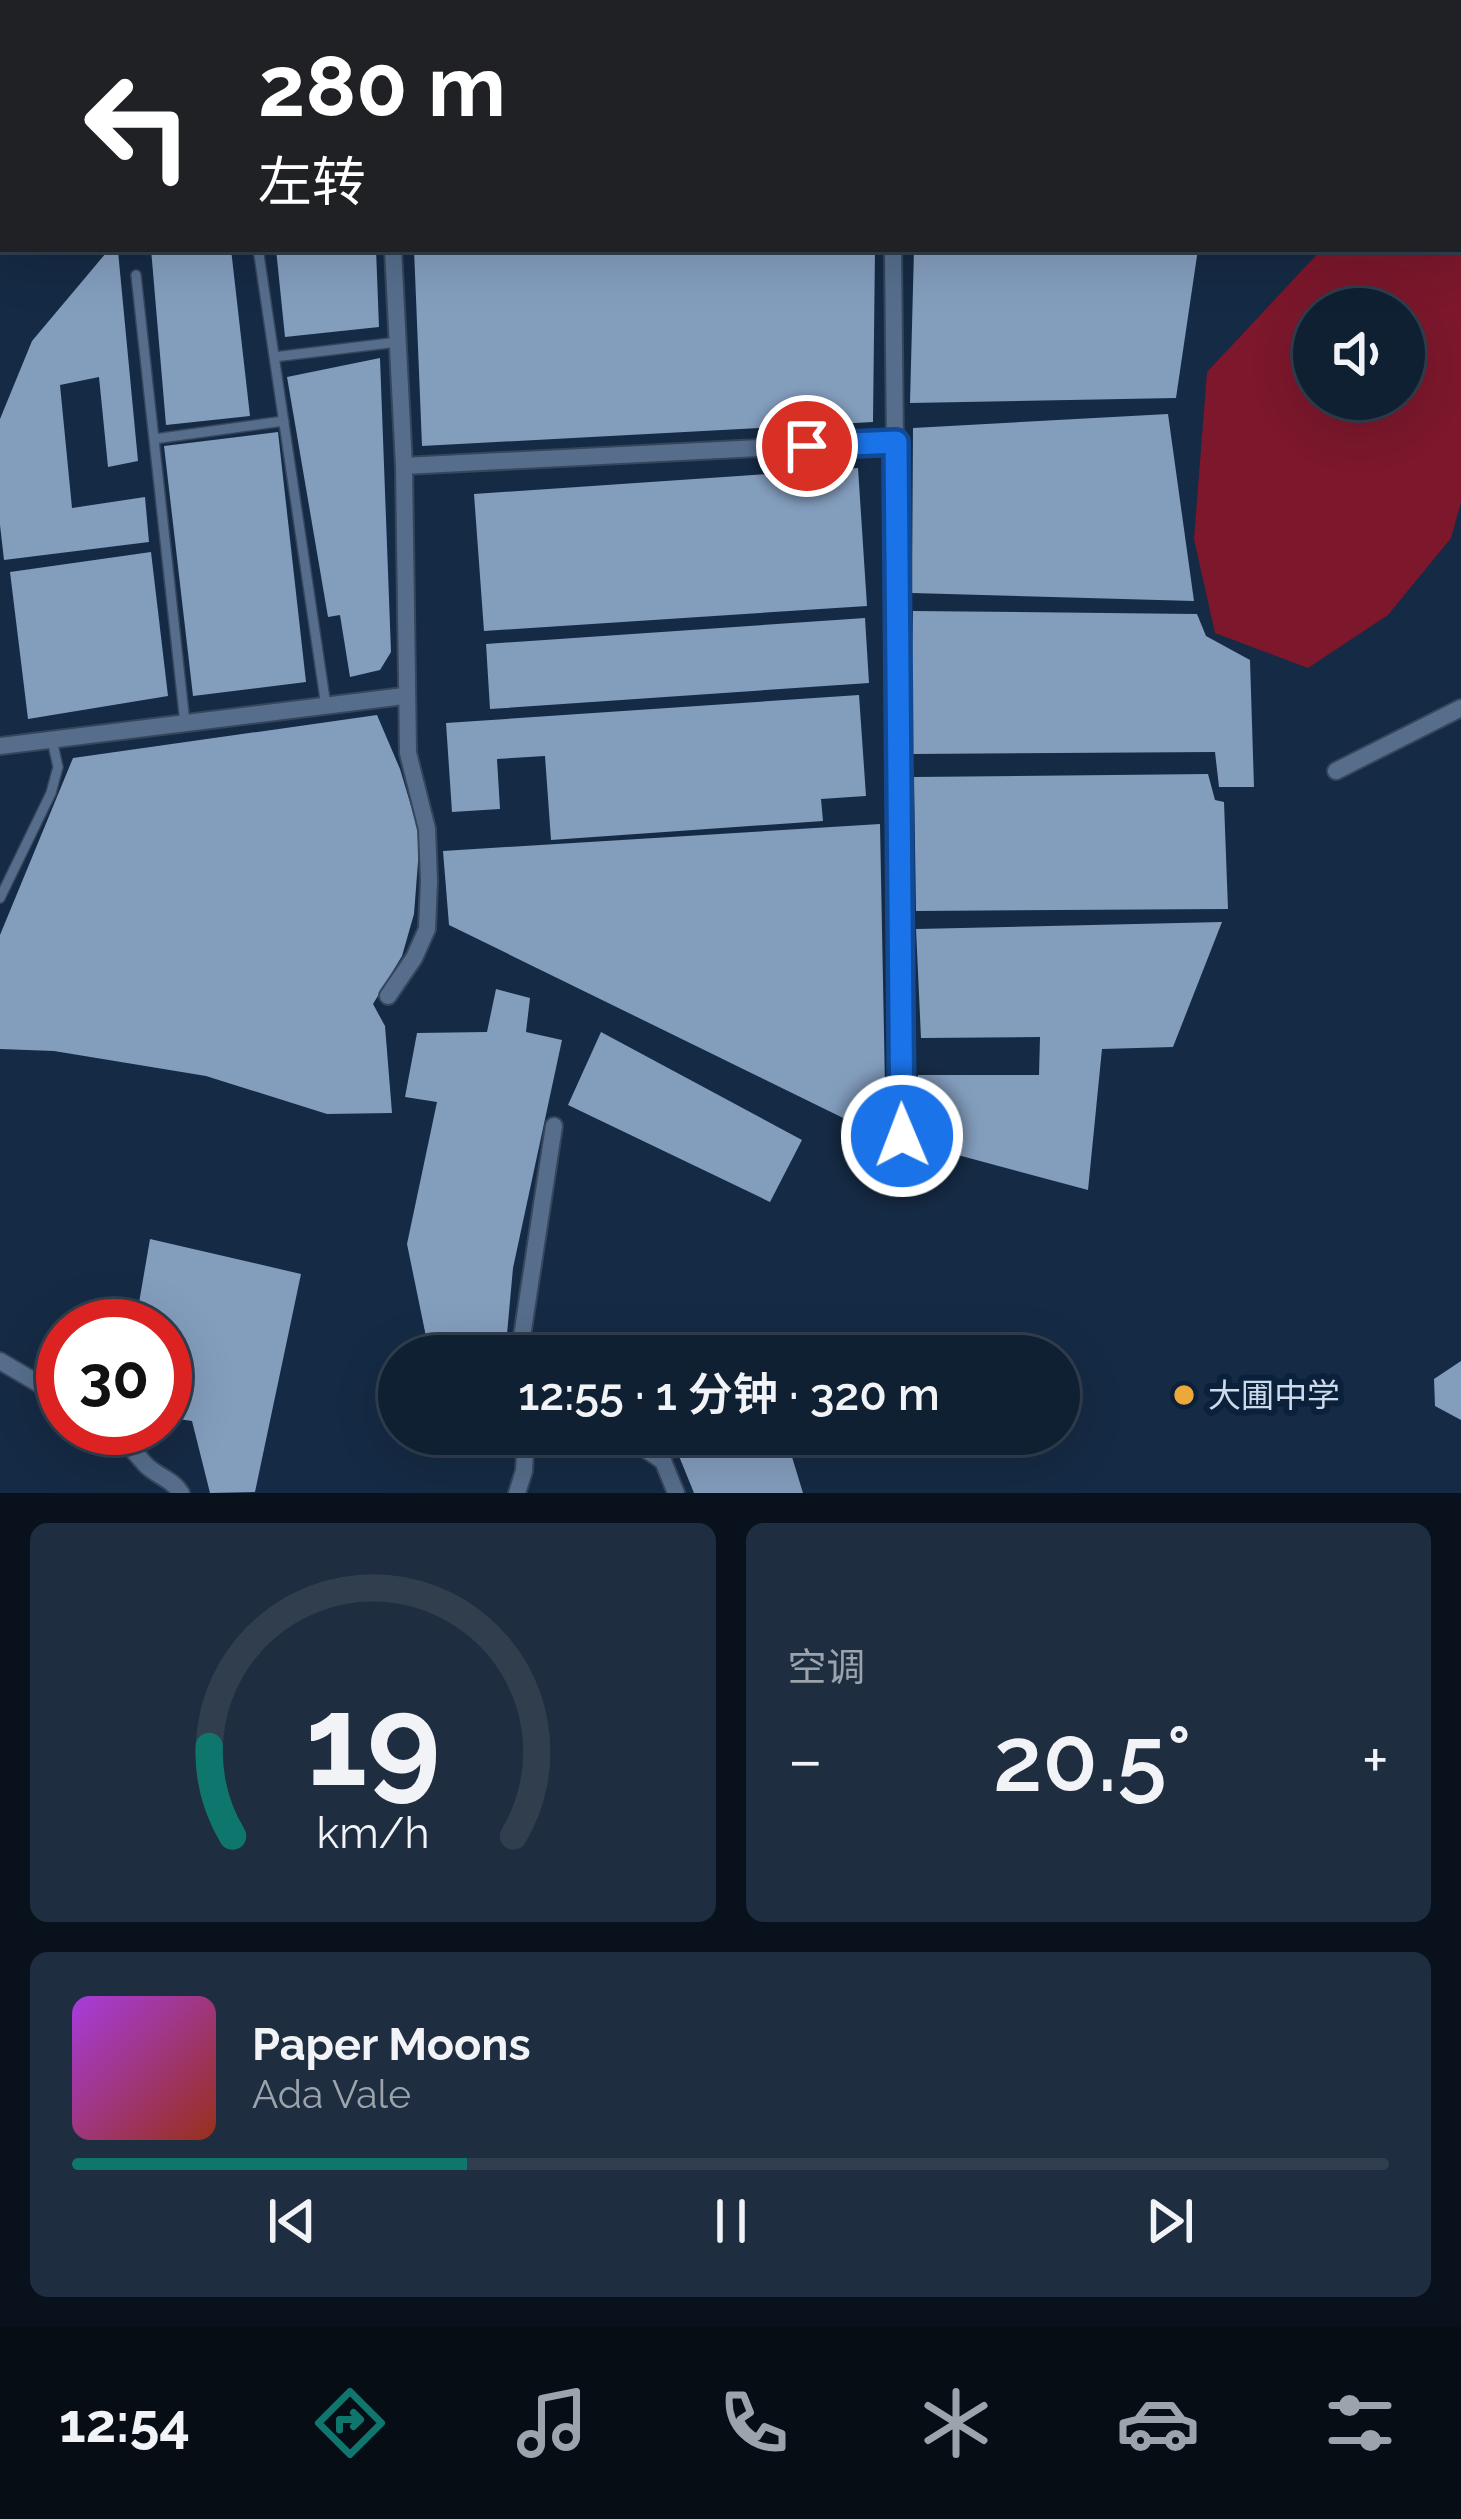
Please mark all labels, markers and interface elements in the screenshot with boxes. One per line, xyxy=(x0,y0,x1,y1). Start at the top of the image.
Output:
text: 280 m xyxy=(258,37,506,136)
icon: left xyxy=(60,48,216,204)
text: 左转 xyxy=(258,150,366,214)
map controls xyxy=(1293,288,1425,420)
button: sound xyxy=(1293,288,1425,420)
pin xyxy=(756,395,858,497)
icon: arrive xyxy=(774,413,840,479)
position arrow xyxy=(839,1073,965,1199)
speed limit sign: 30 xyxy=(36,1299,192,1455)
text: 12:55 · 1 分钟 · 320 m xyxy=(518,1368,940,1421)
place label: 大圃中学 xyxy=(1208,1376,1340,1415)
marker: 大圃中学 xyxy=(1171,1382,1197,1408)
text: 空调 xyxy=(788,1644,866,1690)
text: 19 xyxy=(305,1668,440,1814)
text: 20.5° xyxy=(993,1706,1192,1812)
text: − xyxy=(788,1721,823,1798)
text: + xyxy=(1362,1721,1389,1798)
text: km/h xyxy=(316,1807,429,1857)
text: Paper Moons xyxy=(252,2018,531,2071)
text: Ada Vale xyxy=(252,2071,411,2117)
icon: previous xyxy=(259,2188,325,2254)
icon: pause xyxy=(698,2188,764,2254)
icon: next xyxy=(1137,2188,1203,2254)
icon: directions xyxy=(308,2381,392,2465)
icon: music xyxy=(510,2381,594,2465)
icon: phone xyxy=(712,2381,796,2465)
icon: climate xyxy=(914,2381,998,2465)
icon: car xyxy=(1116,2381,1200,2465)
icon: filters xyxy=(1318,2381,1402,2465)
text: 12:54 xyxy=(59,2391,190,2455)

